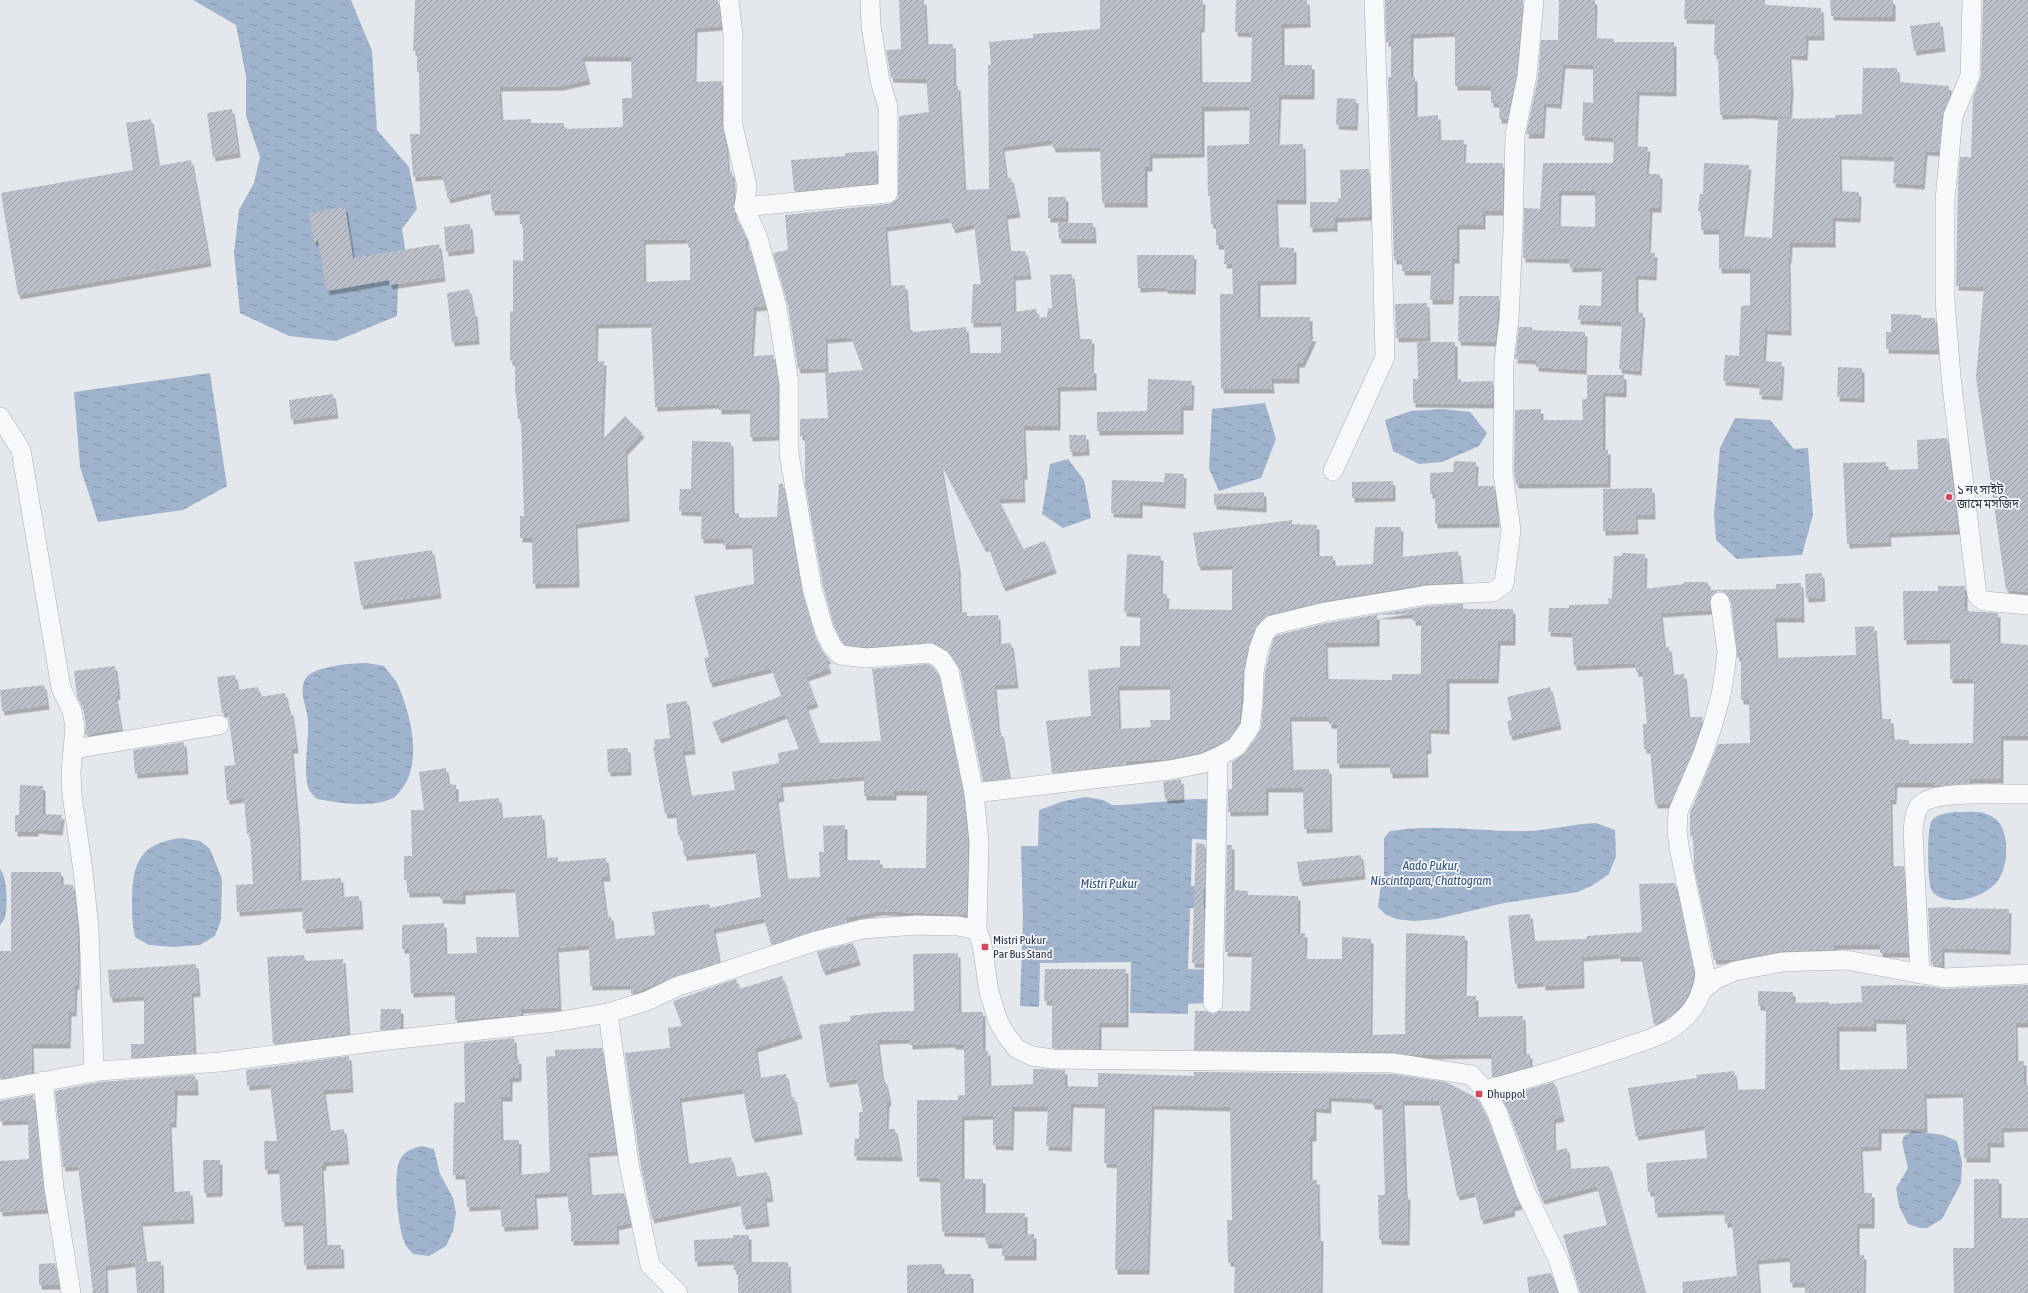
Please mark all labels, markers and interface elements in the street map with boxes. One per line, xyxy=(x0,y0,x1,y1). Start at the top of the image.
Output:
place label: ১ নং সাইট জামে মসজিদ xyxy=(1956,482,2019,511)
marker: ১ নং সাইট জামে মসজিদ xyxy=(1944,492,1954,502)
water label: Aado Pukur, Niscintapara, Chattogram xyxy=(1370,858,1492,888)
water label: Mistri Pukur xyxy=(1080,876,1139,891)
place label: Mistri Pukur Par Bus Stand xyxy=(993,933,1052,961)
marker: Mistri Pukur Par Bus Stand xyxy=(980,942,990,952)
place label: Dhuppol xyxy=(1487,1087,1526,1101)
marker: Dhuppol xyxy=(1474,1089,1484,1099)

